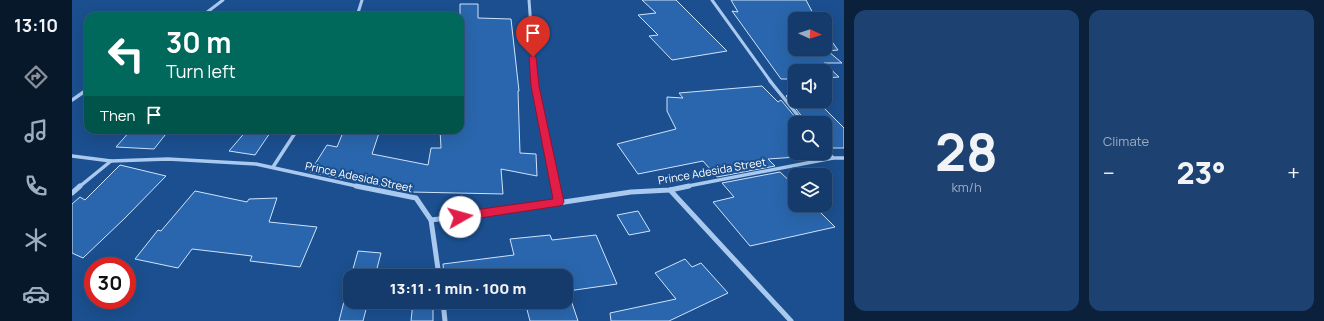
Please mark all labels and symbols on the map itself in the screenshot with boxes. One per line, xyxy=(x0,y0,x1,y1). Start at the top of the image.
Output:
north arrow xyxy=(788,12,832,56)
pin xyxy=(516,16,550,57)
street label: Prince Adesida Street xyxy=(657,154,767,187)
street label: Prince Adesida Street xyxy=(304,158,414,195)
position arrow xyxy=(439,196,481,238)
speed limit sign: 30 xyxy=(84,257,136,309)

